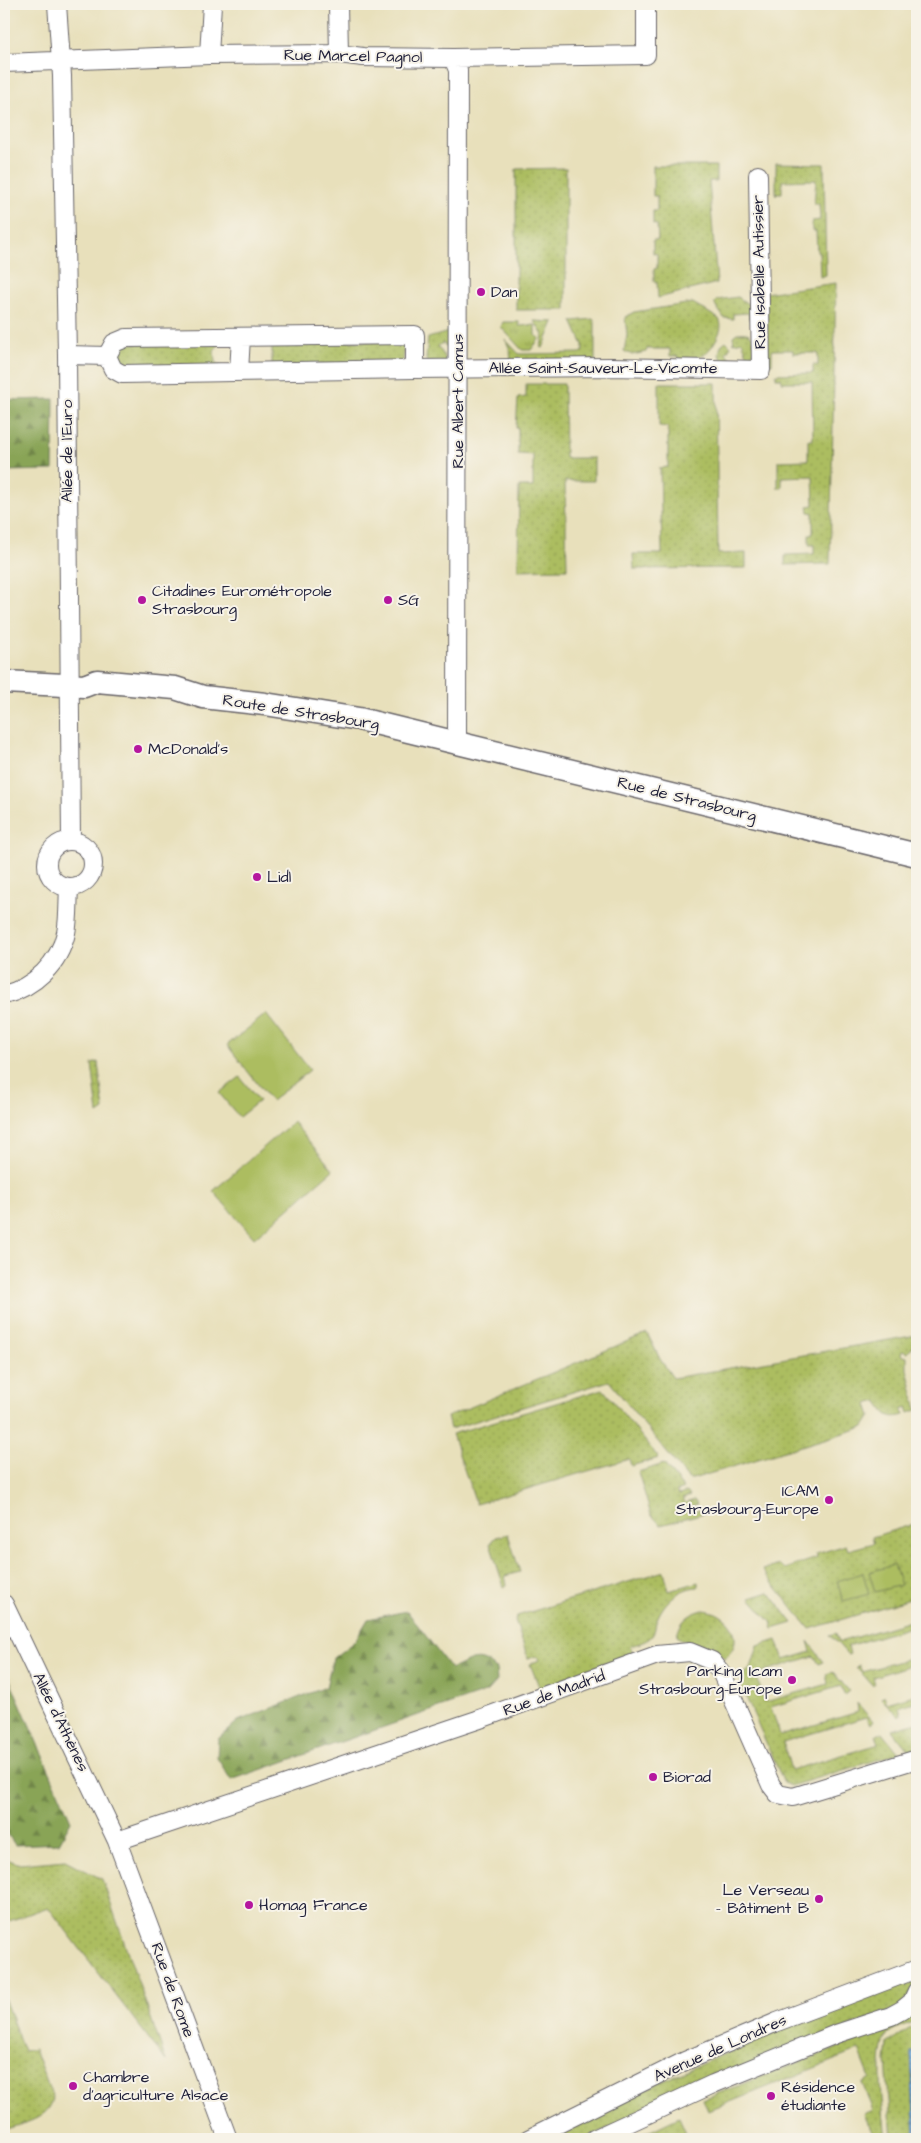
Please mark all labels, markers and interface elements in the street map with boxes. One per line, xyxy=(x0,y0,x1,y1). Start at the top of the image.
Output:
street label: Rue Marcel Pagnol xyxy=(283,44,422,69)
street label: Rue Isabelle Autissier xyxy=(747,195,771,349)
place label: Dan xyxy=(491,281,518,303)
marker: Dan xyxy=(475,286,487,298)
street label: Rue Albert Camus xyxy=(447,334,469,468)
street label: Allée Saint-Sauveur-Le-Vicomte xyxy=(489,357,718,379)
street label: Allée de l'Euro xyxy=(56,400,78,502)
place label: Citadines Eurométropole Strasbourg xyxy=(152,580,332,621)
place label: SG xyxy=(398,589,419,611)
marker: Citadines Eurométropole Strasbourg xyxy=(136,594,148,606)
marker: SG xyxy=(382,594,394,606)
street label: Route de Strasbourg xyxy=(221,689,381,736)
place label: McDonald's xyxy=(148,738,228,760)
marker: McDonald's xyxy=(132,743,144,755)
street label: Rue de Strasbourg xyxy=(615,771,759,828)
place label: Lidl xyxy=(267,866,291,888)
marker: Lidl xyxy=(251,871,263,883)
place label: ICAM Strasbourg-Europe xyxy=(676,1480,819,1521)
marker: ICAM Strasbourg-Europe xyxy=(823,1494,835,1506)
place label: Parking Icam Strasbourg-Europe xyxy=(639,1660,783,1701)
street label: Rue de Madrid xyxy=(500,1664,608,1722)
street label: Allée d'Athènes xyxy=(27,1669,95,1775)
marker: Parking Icam Strasbourg-Europe xyxy=(786,1674,798,1686)
place label: Biorad xyxy=(663,1766,711,1788)
marker: Biorad xyxy=(647,1771,659,1783)
place label: Le Verseau - Bâtiment B xyxy=(716,1879,810,1919)
marker: Le Verseau - Bâtiment B xyxy=(813,1893,825,1905)
place label: Homag France xyxy=(259,1894,368,1917)
marker: Homag France xyxy=(243,1899,255,1911)
street label: Rue de Rome xyxy=(146,1940,200,2041)
street label: Avenue de Londres xyxy=(650,2009,790,2087)
place label: Chambre d'agriculture Alsace xyxy=(83,2066,229,2107)
place label: Résidence étudiante xyxy=(781,2076,856,2116)
marker: Chambre d'agriculture Alsace xyxy=(67,2080,79,2092)
marker: Résidence étudiante xyxy=(765,2090,777,2102)

